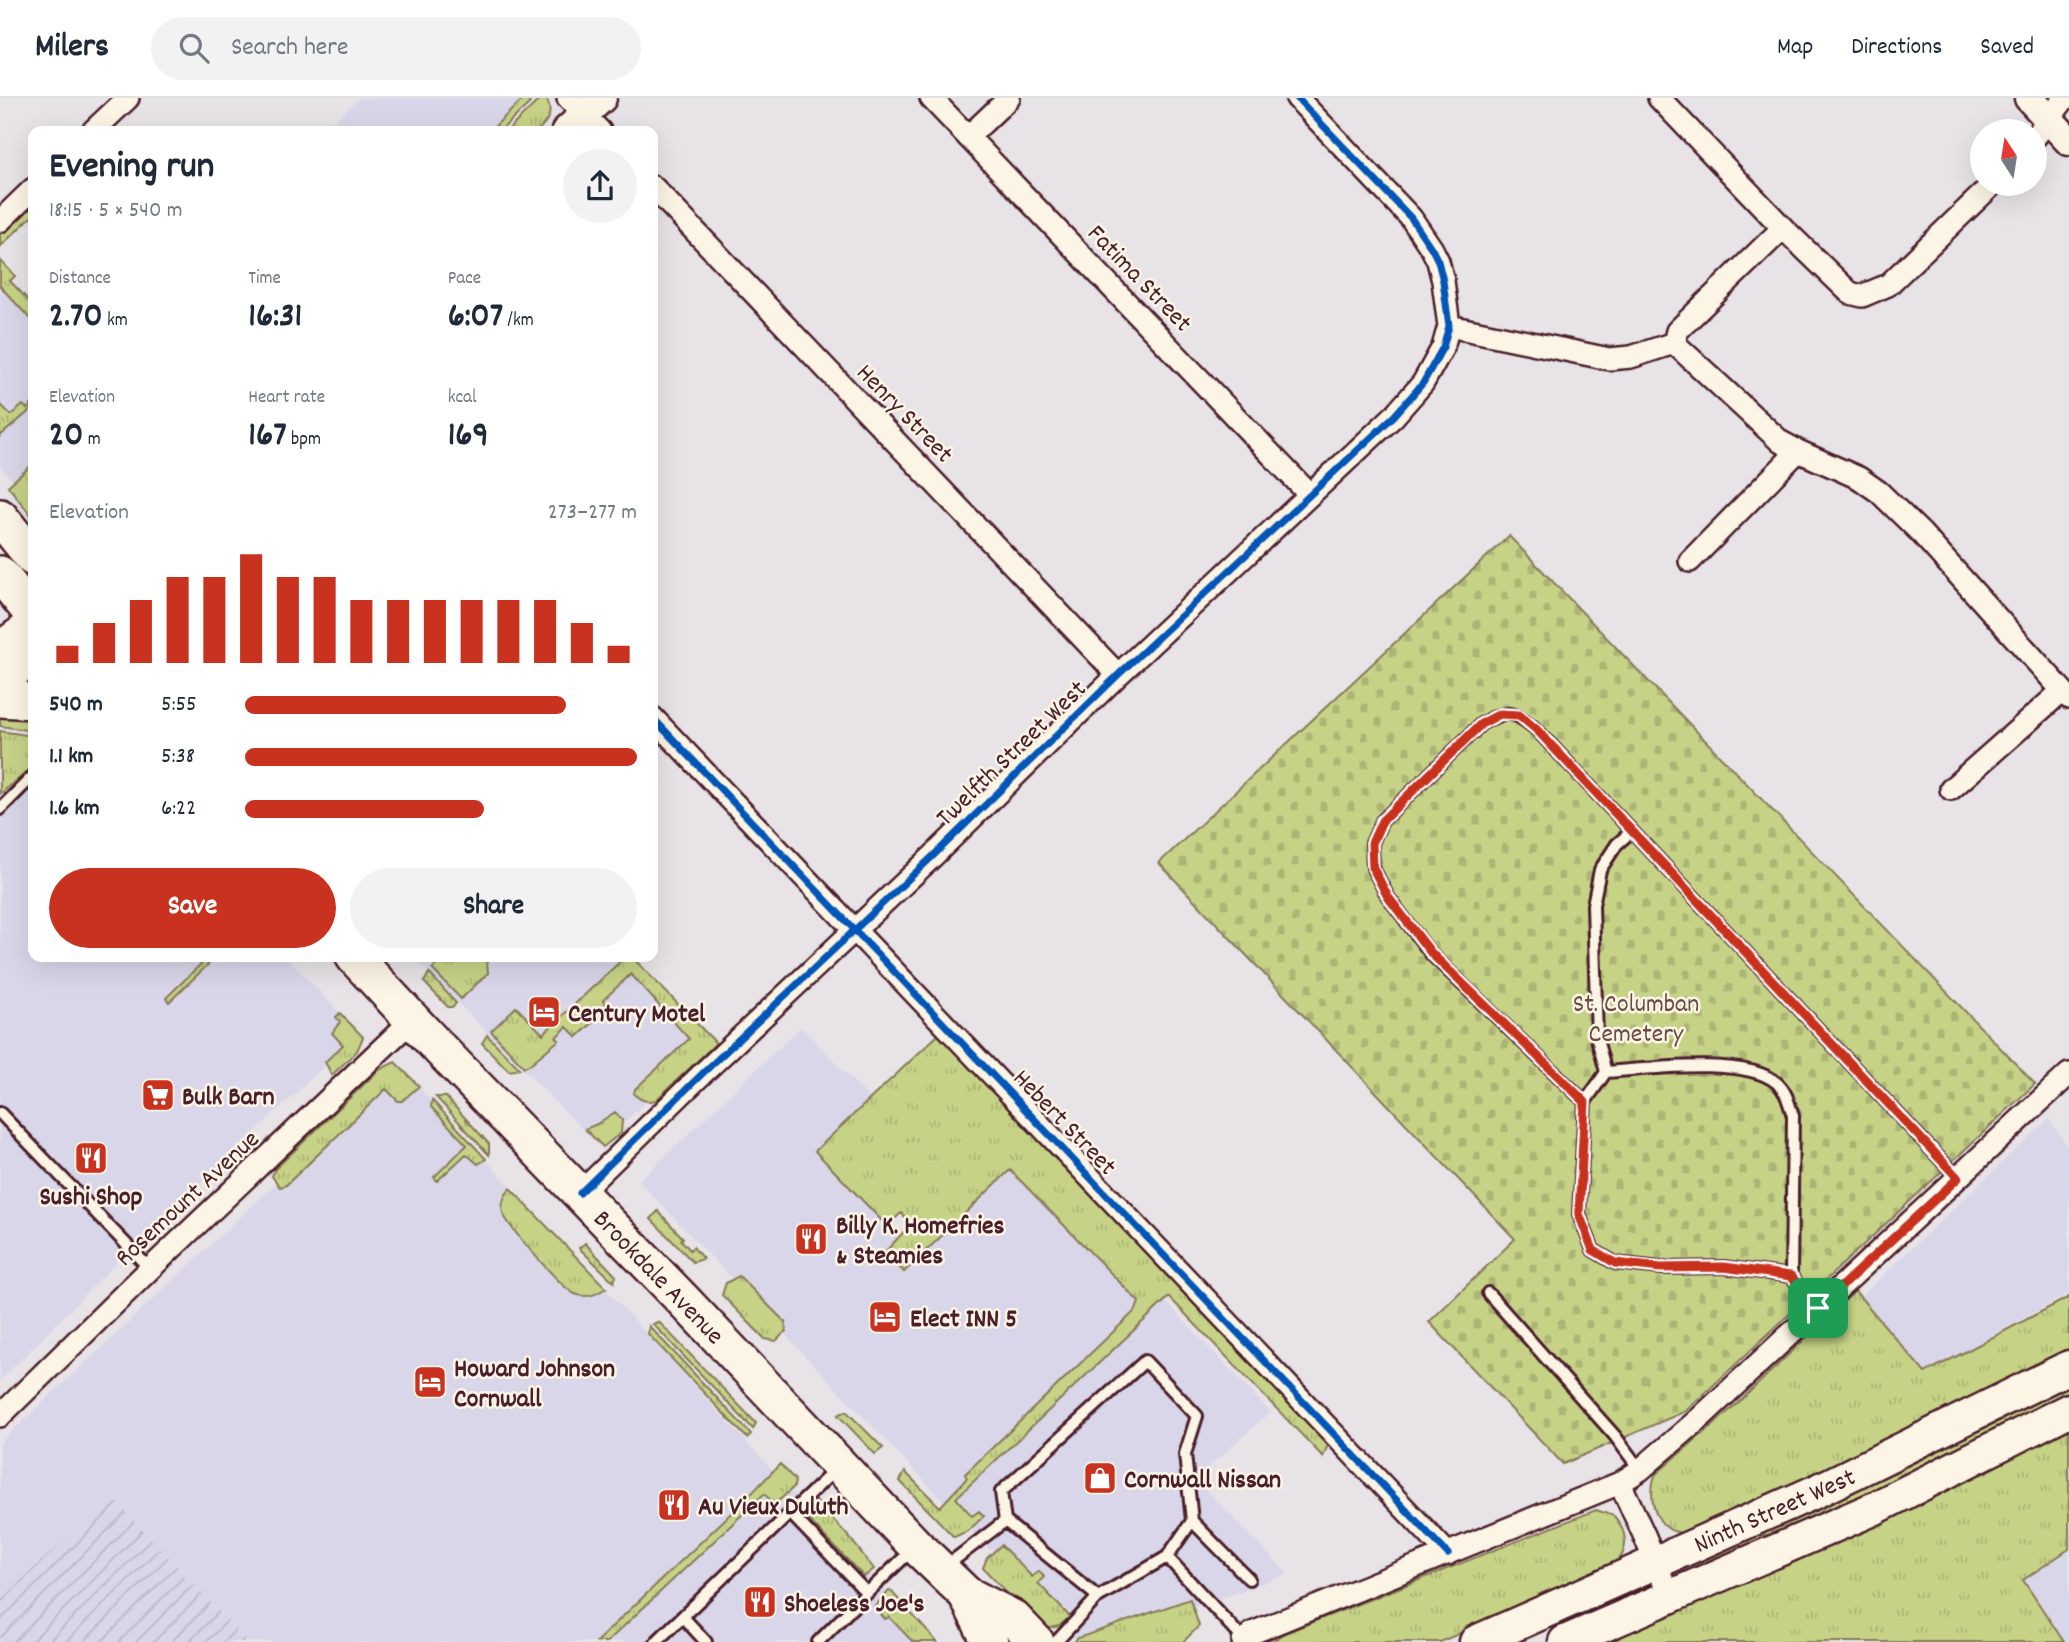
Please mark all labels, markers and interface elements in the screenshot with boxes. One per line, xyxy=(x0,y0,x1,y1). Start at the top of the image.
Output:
search box xyxy=(151,17,641,80)
text: Milers xyxy=(35,25,109,72)
icon: search xyxy=(175,29,213,67)
text: Search here xyxy=(231,30,348,67)
text: Map xyxy=(1777,31,1813,65)
text: Directions xyxy=(1851,31,1942,65)
text: Saved xyxy=(1980,31,2034,65)
north arrow xyxy=(1970,119,2048,196)
map controls xyxy=(1970,119,2047,196)
text: Evening run xyxy=(49,141,214,196)
button: share xyxy=(563,149,637,223)
text: 18:15 · 5 × 540 m xyxy=(49,195,183,228)
street label: Fatima Street xyxy=(1077,217,1200,342)
text: Distance xyxy=(49,266,111,293)
text: Time xyxy=(248,266,281,293)
text: Pace xyxy=(448,266,481,293)
text: 2.70 xyxy=(49,293,103,343)
text: 16:31 xyxy=(248,293,302,343)
text: 6:07 xyxy=(448,293,503,343)
text: km xyxy=(103,308,128,335)
text: /km xyxy=(503,308,534,335)
street label: Henry Street xyxy=(846,356,961,473)
text: Elevation xyxy=(49,385,115,412)
text: Heart rate xyxy=(248,385,325,412)
text: kcal xyxy=(448,385,477,412)
text: 20 xyxy=(49,412,83,462)
text: 167 xyxy=(248,412,287,462)
text: 169 xyxy=(448,412,489,462)
text: m xyxy=(83,427,101,454)
text: bpm xyxy=(287,427,321,454)
text: Elevation xyxy=(49,497,129,530)
text: 273–277 m xyxy=(548,497,637,530)
street label: Twelfth Street West xyxy=(929,672,1097,836)
text: 540 m xyxy=(49,689,103,722)
text: 5:55 xyxy=(161,689,197,722)
text: 1.1 km xyxy=(49,741,93,774)
text: 5:38 xyxy=(161,741,195,774)
text: 1.6 km xyxy=(49,793,100,826)
text: 6:22 xyxy=(161,793,196,826)
button: Save xyxy=(49,868,336,948)
button: Share xyxy=(350,868,637,948)
park label: St. Columban Cemetery xyxy=(1573,987,1699,1054)
hotel icon: Century Motel xyxy=(525,993,563,1031)
place label: Century Motel xyxy=(568,997,706,1034)
street label: Hebert Street xyxy=(1003,1062,1124,1185)
supermarket icon: Bulk Barn xyxy=(139,1076,177,1114)
place label: Bulk Barn xyxy=(182,1080,275,1117)
street label: Rosemount Avenue xyxy=(108,1123,269,1276)
restaurant icon: Sushi Shop xyxy=(72,1139,110,1177)
place label: Sushi Shop xyxy=(39,1180,143,1217)
street label: Brookdale Avenue xyxy=(583,1203,732,1354)
place label: Billy K. Homefries & Steamies xyxy=(836,1209,1004,1276)
restaurant icon: Billy K. Homefries & Steamies xyxy=(792,1220,830,1258)
pin xyxy=(1788,1278,1848,1338)
icon: arrive xyxy=(1799,1289,1837,1327)
hotel icon: Elect INN 5 xyxy=(866,1298,904,1336)
place label: Elect INN 5 xyxy=(910,1302,1017,1339)
place label: Howard Johnson Cornwall xyxy=(454,1352,615,1419)
hotel icon: Howard Johnson Cornwall xyxy=(411,1363,449,1401)
shop icon: Cornwall Nissan xyxy=(1081,1459,1119,1497)
street label: Ninth Street West xyxy=(1689,1460,1862,1564)
place label: Cornwall Nissan xyxy=(1124,1463,1281,1500)
restaurant icon: Au Vieux Duluth xyxy=(655,1486,693,1524)
place label: Au Vieux Duluth xyxy=(698,1490,848,1527)
restaurant icon: Shoeless Joe's xyxy=(741,1583,779,1621)
place label: Shoeless Joe's xyxy=(784,1587,924,1624)

